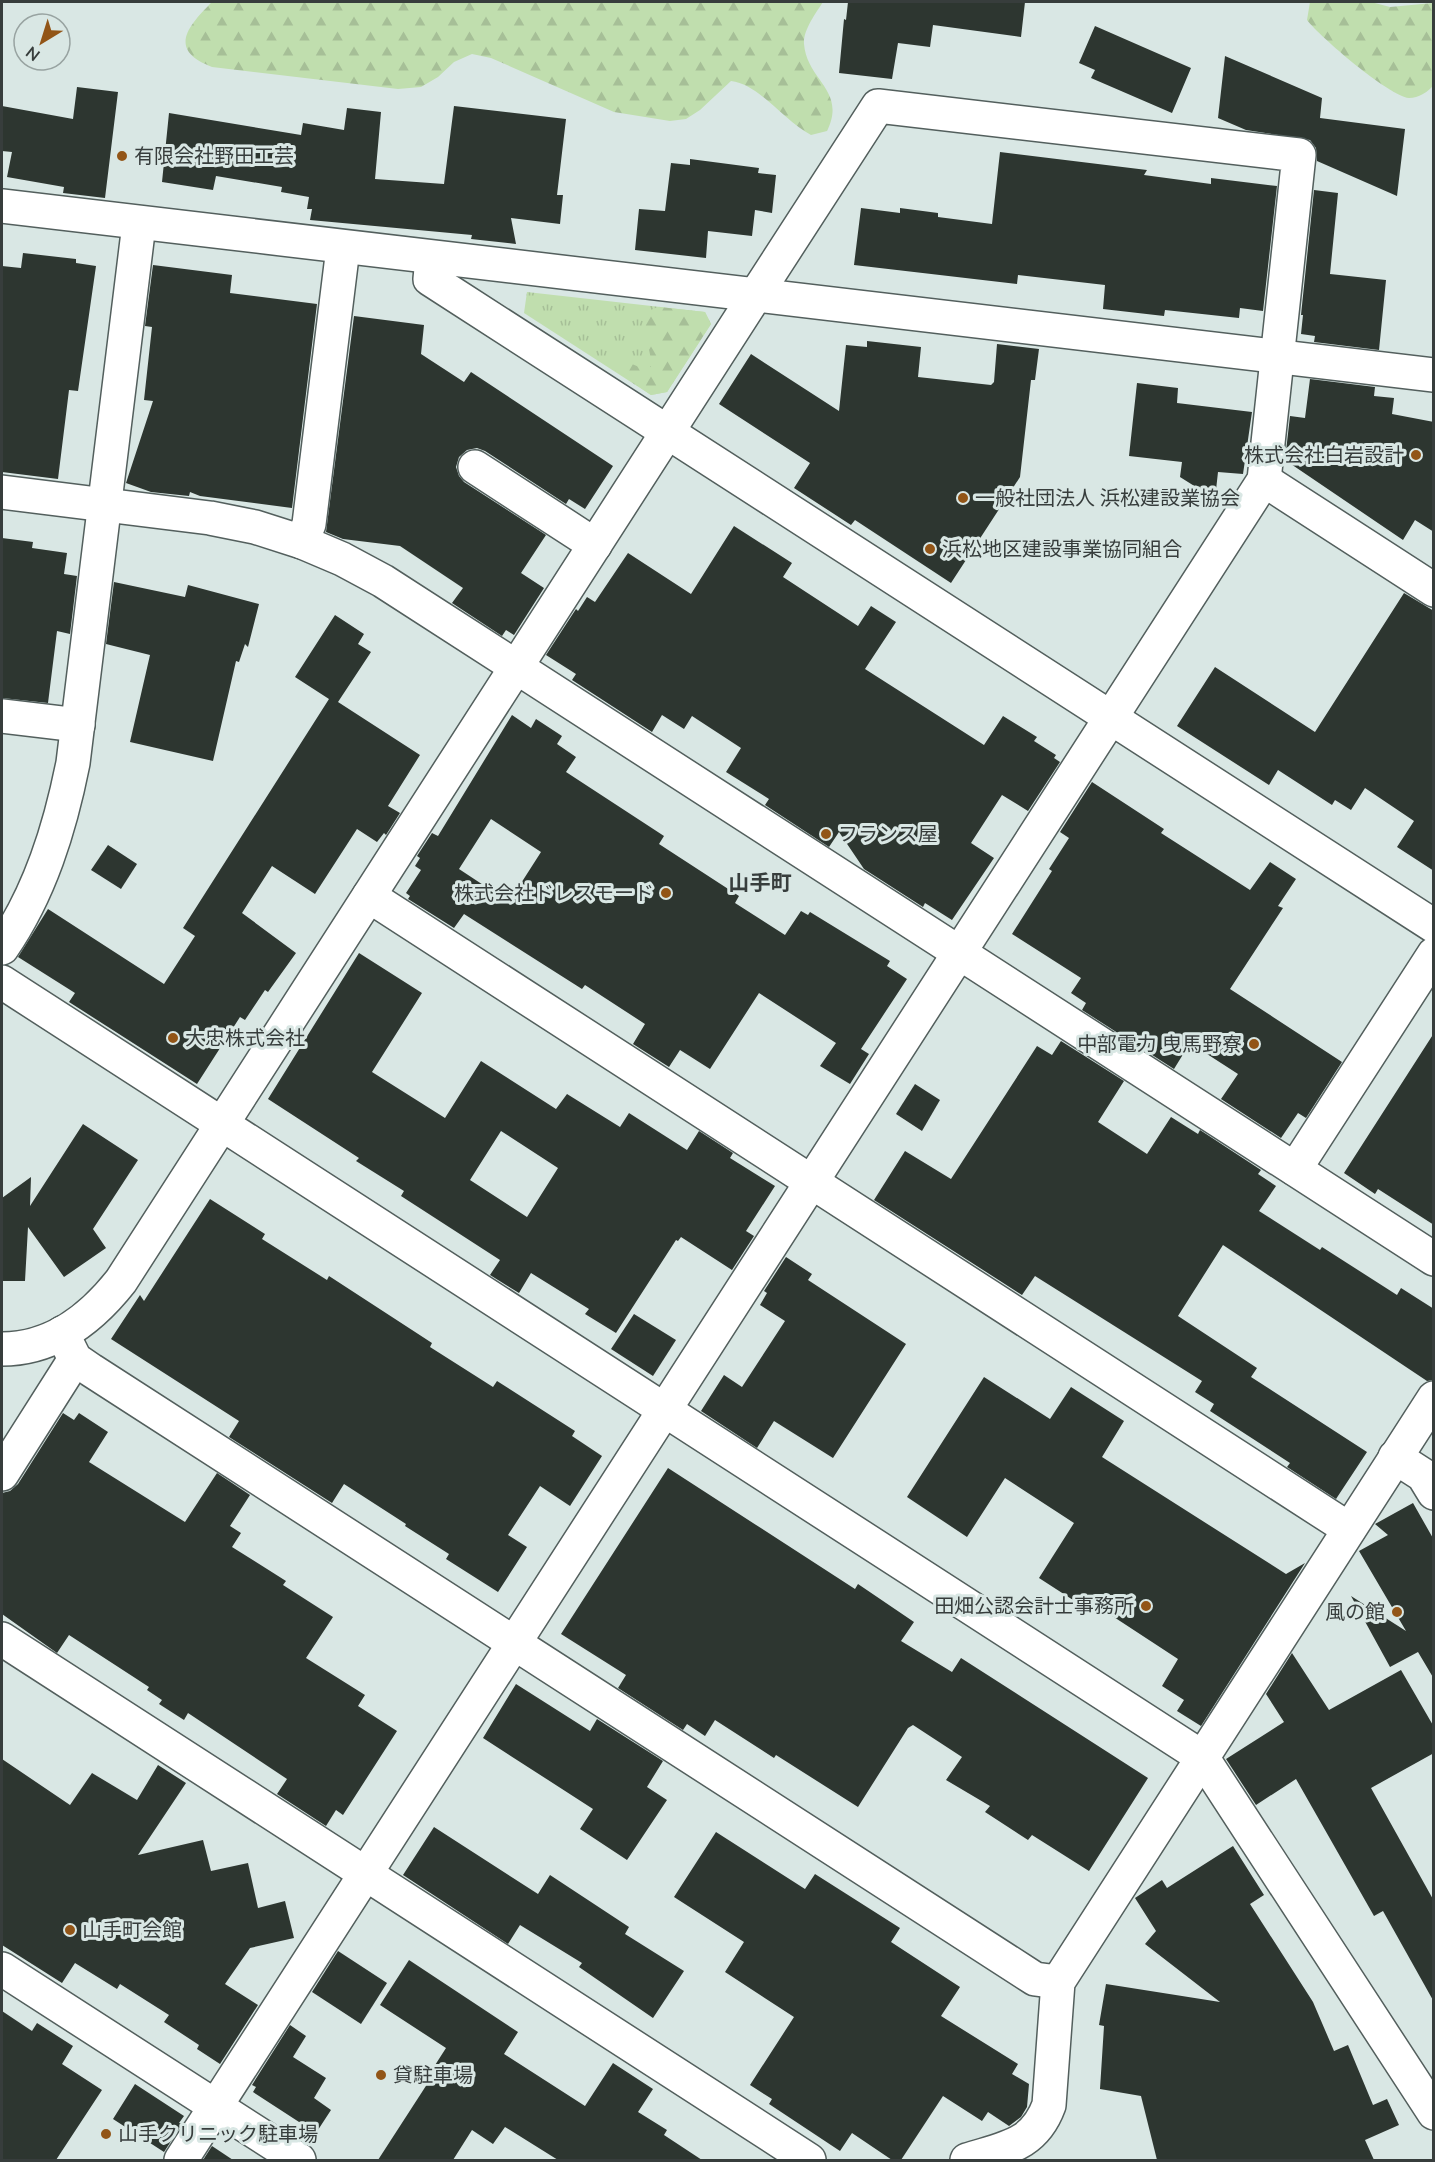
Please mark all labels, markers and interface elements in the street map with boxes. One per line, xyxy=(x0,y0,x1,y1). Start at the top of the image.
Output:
north arrow xyxy=(12,12,72,72)
text: N xyxy=(22,43,43,65)
place label: 有限会社野田工芸 xyxy=(134,143,294,167)
marker: 有限会社野田工芸 xyxy=(115,149,129,163)
place label: 株式会社白岩設計 xyxy=(1244,442,1404,466)
marker: 株式会社白岩設計 xyxy=(1409,448,1423,462)
place label: 一般社団法人 浜松建設業協会 xyxy=(975,485,1240,509)
marker: 一般社団法人 浜松建設業協会 xyxy=(956,491,970,505)
place label: 浜松地区建設事業協同組合 xyxy=(942,536,1182,560)
marker: 浜松地区建設事業協同組合 xyxy=(923,542,937,556)
place label: フランス屋 xyxy=(838,821,938,845)
marker: フランス屋 xyxy=(819,827,833,841)
district label: 山手町 xyxy=(729,869,792,894)
place label: 株式会社ドレスモード xyxy=(454,880,654,904)
marker: 株式会社ドレスモード xyxy=(659,886,673,900)
place label: 大忠株式会社 xyxy=(185,1025,305,1049)
marker: 大忠株式会社 xyxy=(166,1031,180,1045)
place label: 中部電力 曳馬野寮 xyxy=(1077,1031,1242,1055)
marker: 中部電力 曳馬野寮 xyxy=(1247,1037,1261,1051)
place label: 田畑公認会計士事務所 xyxy=(934,1593,1134,1617)
marker: 田畑公認会計士事務所 xyxy=(1139,1599,1153,1613)
place label: 風の館 xyxy=(1325,1599,1385,1623)
marker: 風の館 xyxy=(1390,1605,1404,1619)
place label: 山手町会館 xyxy=(82,1917,182,1941)
marker: 山手町会館 xyxy=(63,1923,77,1937)
place label: 貸駐車場 xyxy=(393,2062,473,2086)
marker: 貸駐車場 xyxy=(374,2068,388,2082)
place label: 山手クリニック駐車場 xyxy=(118,2121,318,2145)
marker: 山手クリニック駐車場 xyxy=(99,2127,113,2141)

